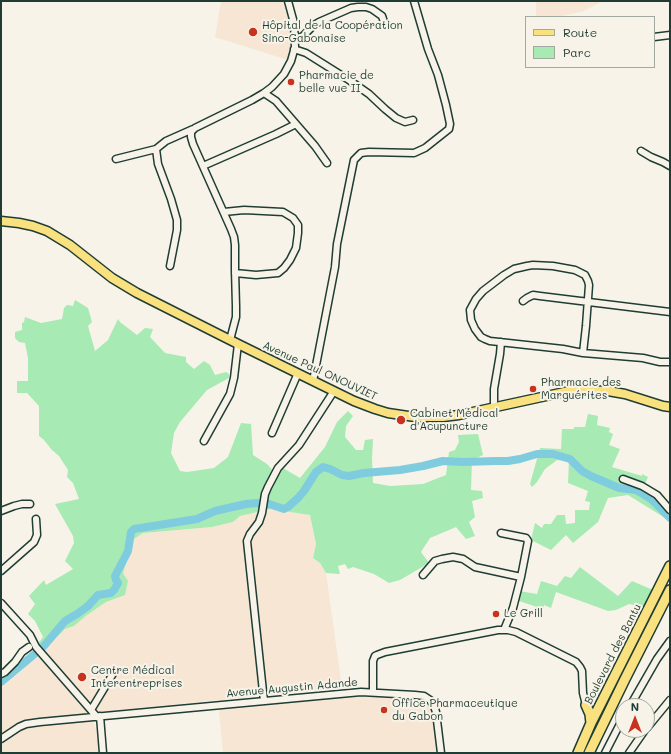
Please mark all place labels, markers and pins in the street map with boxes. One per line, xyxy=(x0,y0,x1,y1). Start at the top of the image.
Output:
place label: Hôpital de la Coopération Sino-Gabonaise xyxy=(262,19,403,45)
marker: Hôpital de la Coopération Sino-Gabonaise xyxy=(247,26,259,38)
place label: Pharmacie de belle vue II xyxy=(299,69,374,95)
marker: Pharmacie de belle vue II xyxy=(286,77,296,87)
place label: Pharmacie des Marguérites xyxy=(541,376,621,402)
marker: Pharmacie des Marguérites xyxy=(528,384,538,394)
place label: Cabinet Médical d'Acupuncture xyxy=(410,407,498,433)
marker: Cabinet Médical d'Acupuncture xyxy=(395,414,407,426)
place label: Le Grill xyxy=(504,607,543,621)
marker: Le Grill xyxy=(491,609,501,619)
place label: Centre Médical Interentreprises xyxy=(91,664,182,690)
marker: Centre Médical Interentreprises xyxy=(76,671,88,683)
place label: Office Pharmaceutique du Gabon xyxy=(392,697,518,723)
marker: Office Pharmaceutique du Gabon xyxy=(379,705,389,715)

